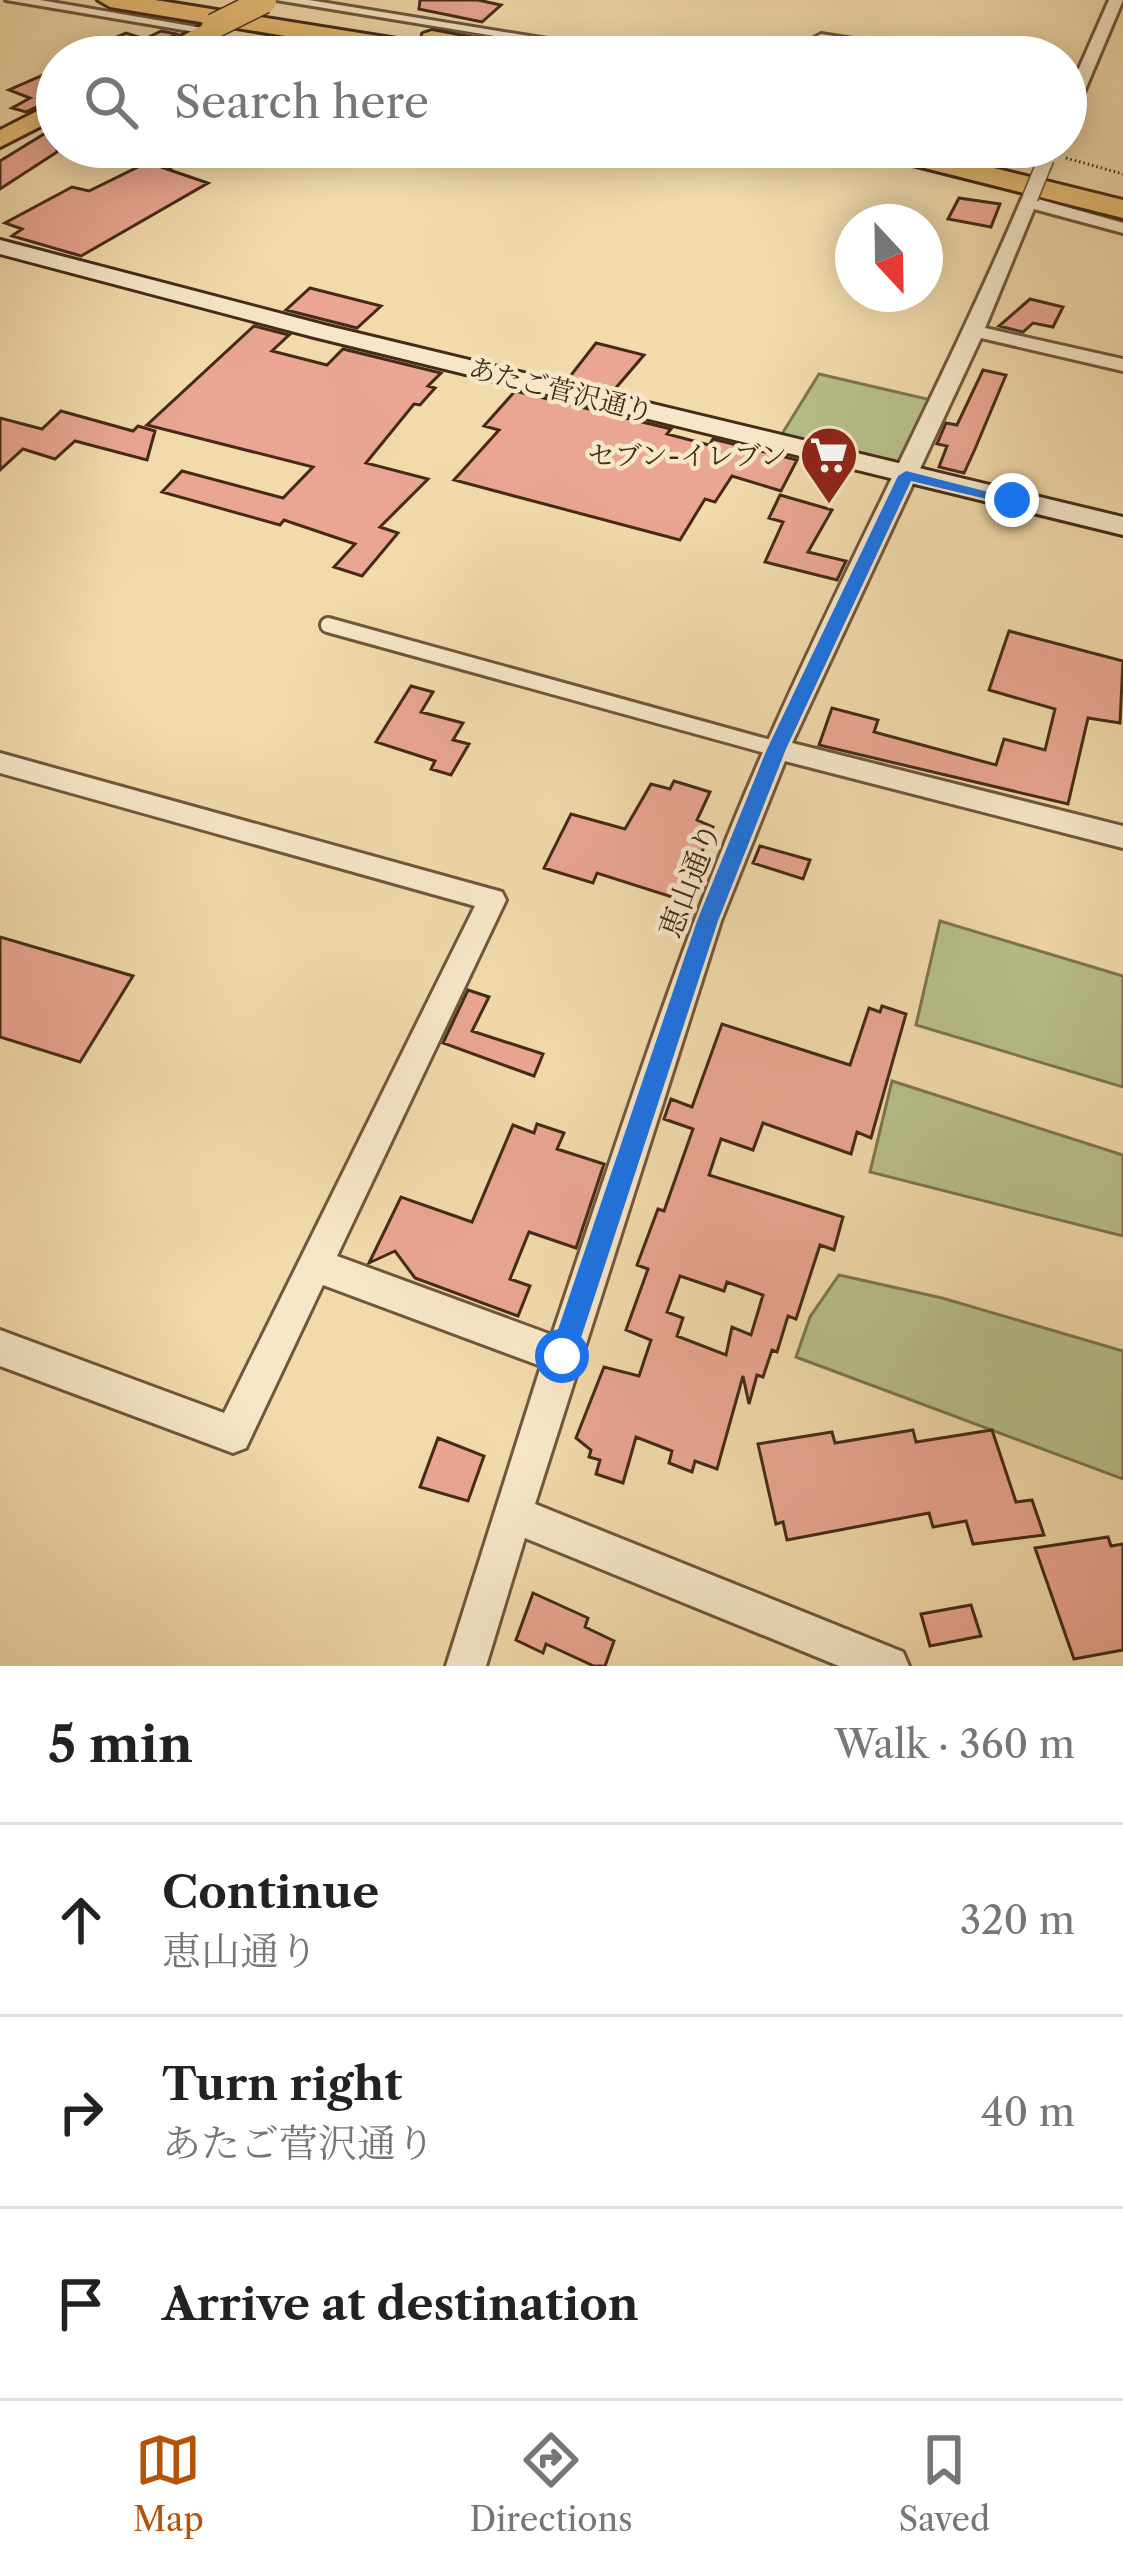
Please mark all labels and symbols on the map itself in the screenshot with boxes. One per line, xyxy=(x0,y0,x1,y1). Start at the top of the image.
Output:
north arrow xyxy=(835,204,943,312)
street label: あたご菅沢通り xyxy=(465,351,657,429)
supermarket icon: セブン-イレブン xyxy=(798,424,860,506)
place label: セブン-イレブン xyxy=(588,439,787,472)
route end xyxy=(985,473,1039,527)
street label: 恵山通り xyxy=(651,817,729,943)
route start xyxy=(535,1329,589,1383)

